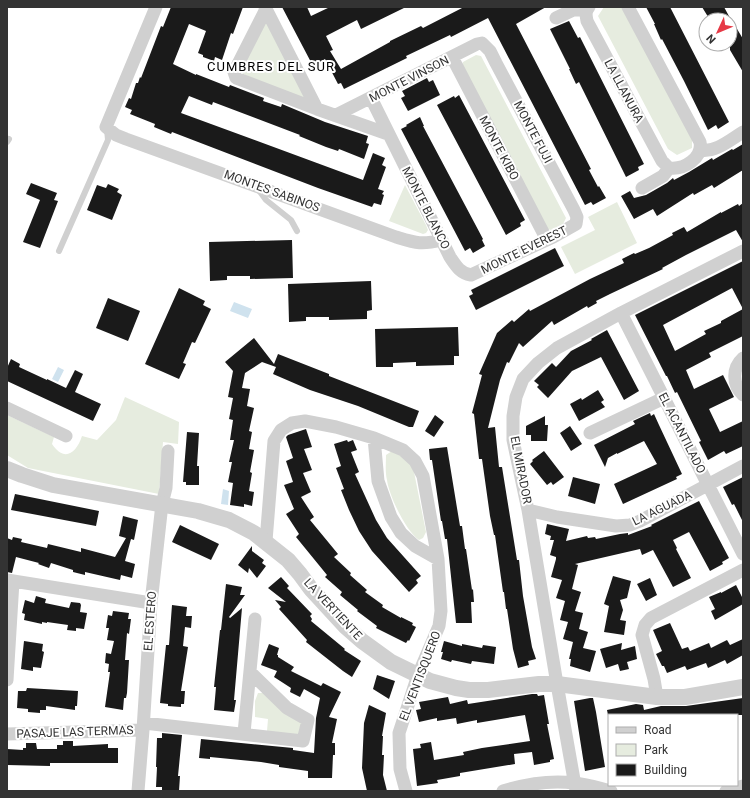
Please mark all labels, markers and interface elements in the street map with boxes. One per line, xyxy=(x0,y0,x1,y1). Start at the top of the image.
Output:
north arrow xyxy=(698,12,738,52)
text: N xyxy=(704,31,719,46)
street label: MONTE VINSON xyxy=(367,53,451,105)
street label: LA LLANURA xyxy=(601,57,647,125)
district label: CUMBRES DEL SUR xyxy=(207,59,335,74)
street label: MONTE FUJI xyxy=(511,99,555,165)
street label: MONTE KIBO xyxy=(476,114,522,182)
street label: MONTE BLANCO xyxy=(399,164,453,252)
street label: MONTES SABINOS xyxy=(222,167,322,215)
street label: MONTE EVEREST xyxy=(479,223,569,277)
street label: EL ACANTILADO xyxy=(656,390,708,476)
street label: EL MIRADOR xyxy=(508,435,535,506)
street label: LA AGUADA xyxy=(630,488,694,528)
street label: LA VERTIENTE xyxy=(301,576,365,643)
street label: EL ESTERO xyxy=(141,591,159,651)
street label: EL VENTISQUERO xyxy=(396,629,444,723)
legend xyxy=(608,714,738,786)
street label: PASAJE LAS TERMAS xyxy=(16,723,134,741)
text: Road xyxy=(644,723,672,737)
text: Park xyxy=(644,743,669,757)
text: Building xyxy=(644,763,687,777)

